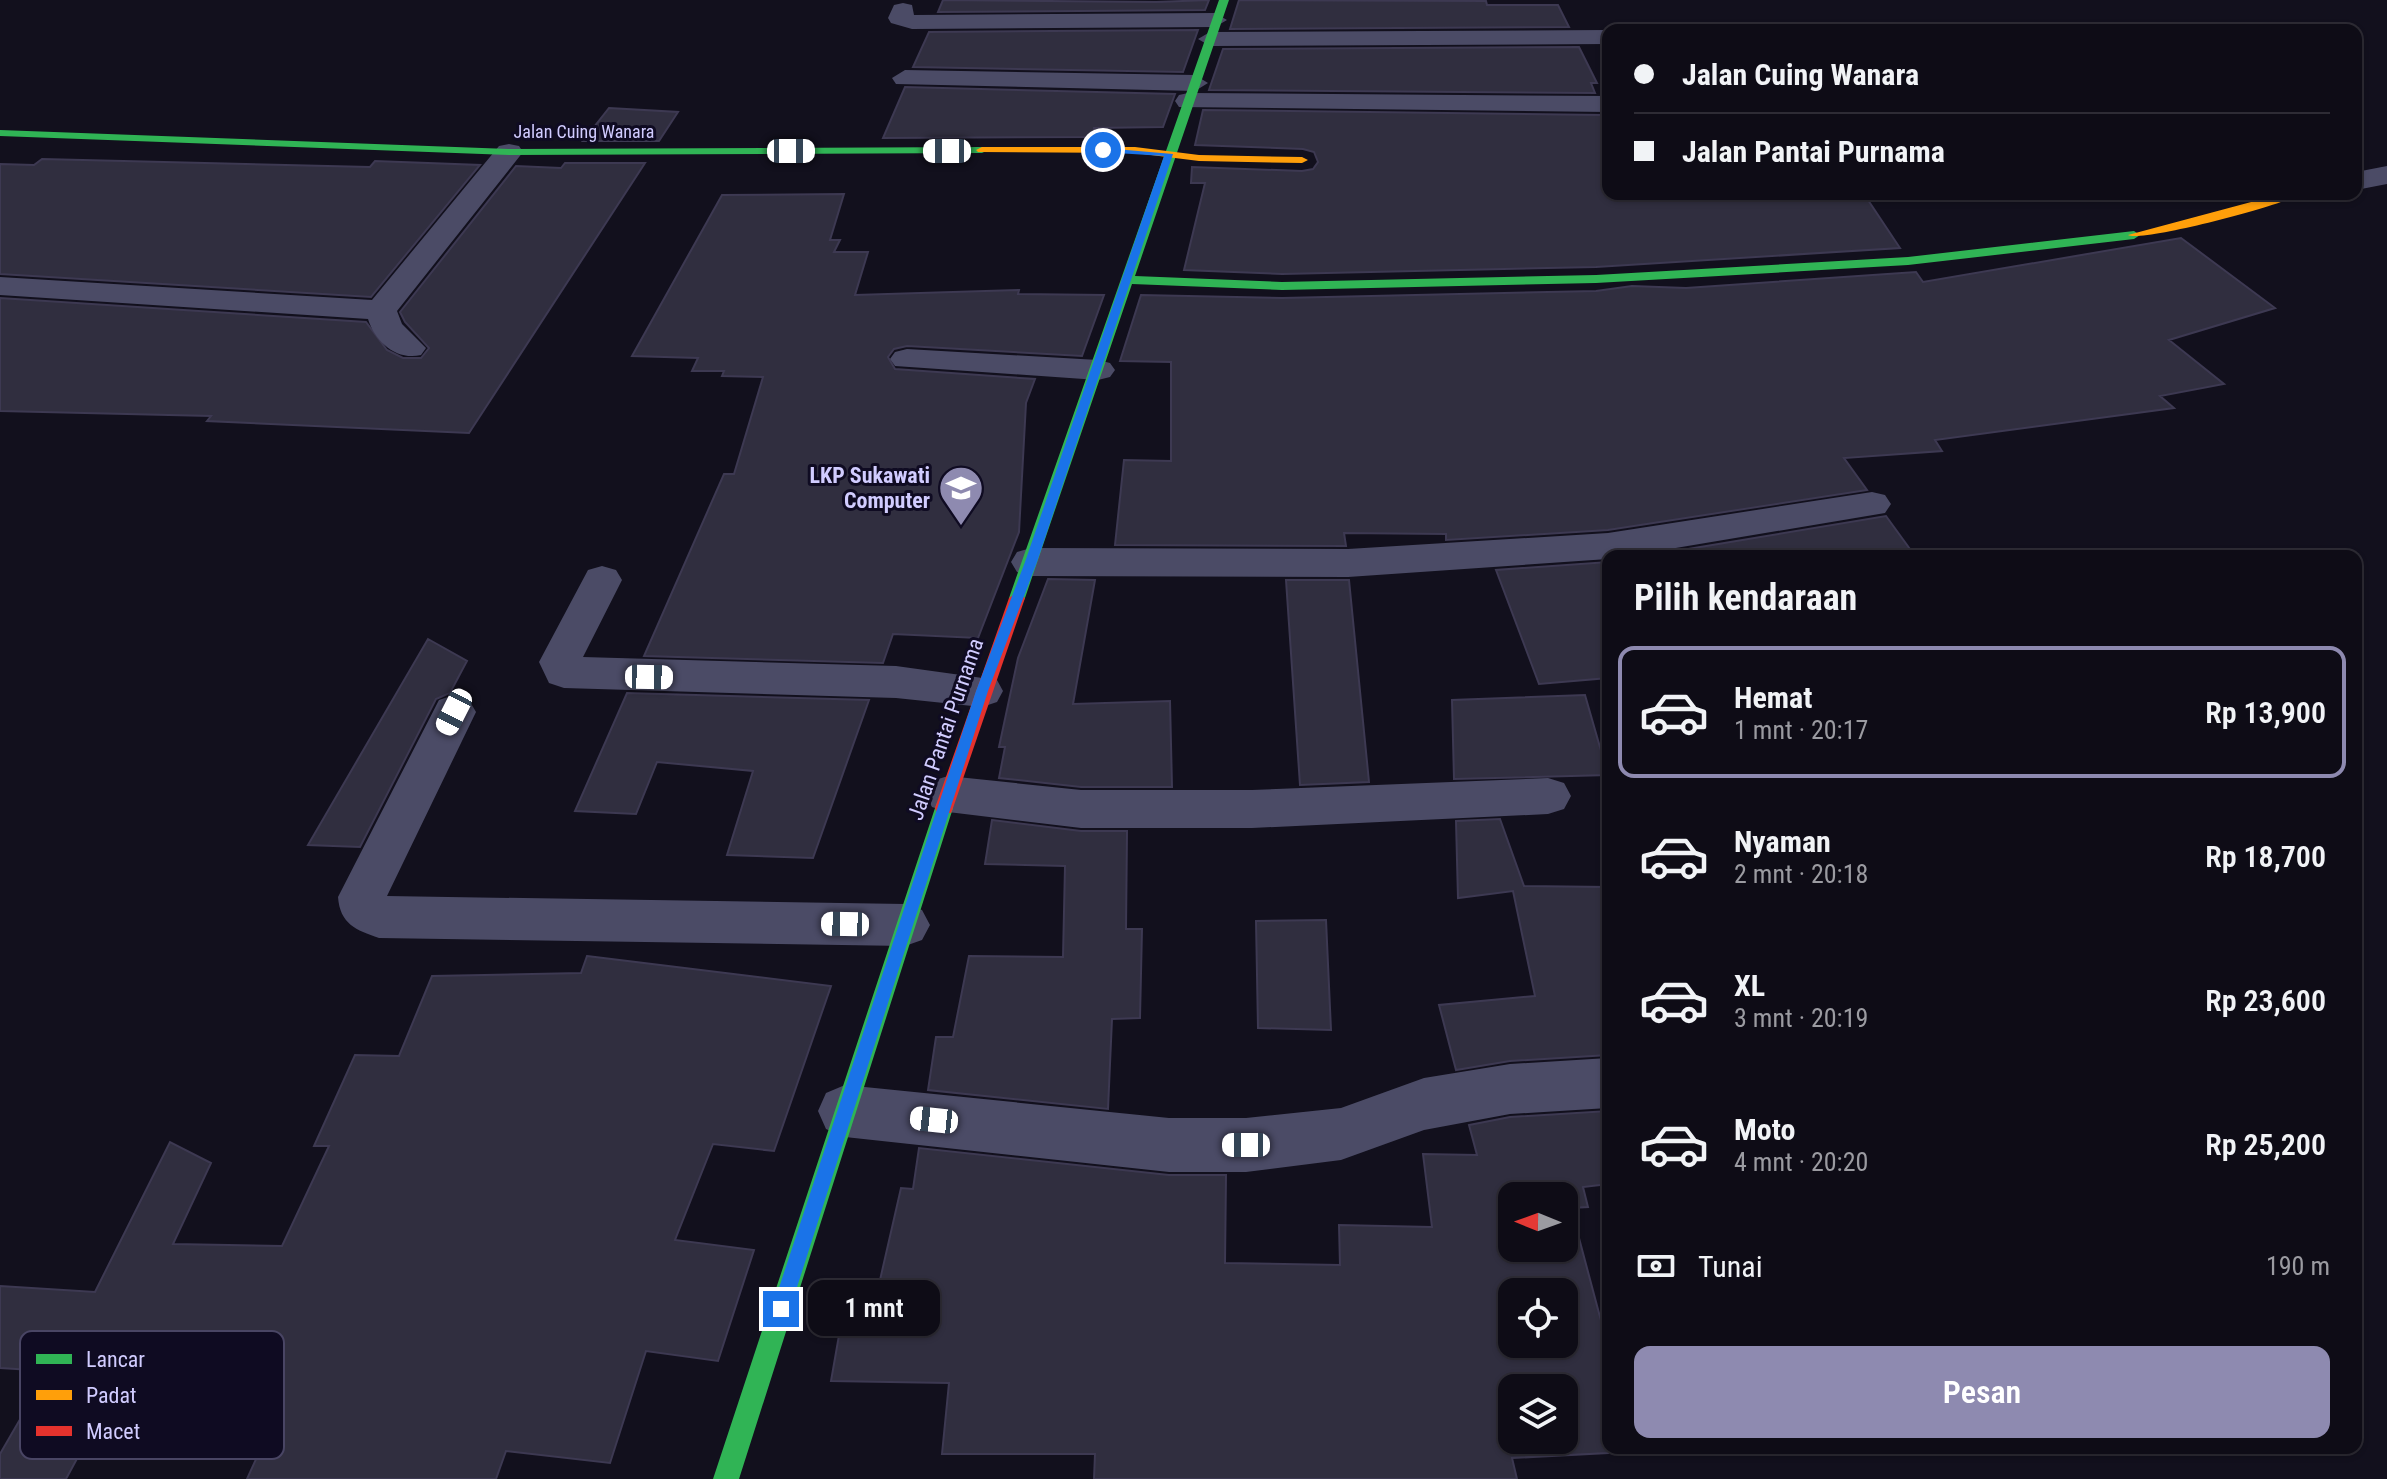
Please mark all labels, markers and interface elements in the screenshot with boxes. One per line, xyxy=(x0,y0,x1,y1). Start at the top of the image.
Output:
text: Jalan Cuing Wanara xyxy=(1682,57,1919,92)
street label: Jalan Cuing Wanara xyxy=(514,121,654,142)
route start xyxy=(1085,132,1121,168)
text: Jalan Pantai Purnama xyxy=(1682,134,1945,169)
car xyxy=(767,139,815,163)
car xyxy=(923,139,971,163)
place label: LKP Sukawati Computer xyxy=(810,463,930,513)
school or university icon: LKP Sukawati Computer xyxy=(937,464,985,527)
text: Pilih kendaraan xyxy=(1634,577,1857,619)
street label: Jalan Pantai Purnama xyxy=(903,635,988,823)
car xyxy=(625,665,673,689)
icon: car xyxy=(1638,676,1710,748)
text: Hemat xyxy=(1734,680,1812,715)
car xyxy=(432,685,476,739)
text: Rp 13,900 xyxy=(2205,695,2326,730)
text: 1 mnt · 20:17 xyxy=(1734,715,1868,745)
icon: car xyxy=(1638,820,1710,892)
text: Nyaman xyxy=(1734,824,1831,859)
text: Rp 18,700 xyxy=(2205,839,2326,874)
text: 2 mnt · 20:18 xyxy=(1734,859,1868,889)
car xyxy=(821,912,869,936)
icon: car xyxy=(1638,964,1710,1036)
text: XL xyxy=(1734,968,1765,1003)
text: Rp 23,600 xyxy=(2205,983,2326,1018)
text: 3 mnt · 20:19 xyxy=(1734,1003,1868,1033)
car xyxy=(909,1106,959,1134)
icon: car xyxy=(1638,1108,1710,1180)
text: Moto xyxy=(1734,1112,1795,1147)
text: Rp 25,200 xyxy=(2205,1127,2326,1162)
car xyxy=(1222,1133,1270,1157)
text: 4 mnt · 20:20 xyxy=(1734,1147,1868,1177)
north arrow xyxy=(1498,1182,1578,1262)
map controls xyxy=(1498,1182,1578,1454)
icon: cash xyxy=(1634,1244,1678,1288)
text: Tunai xyxy=(1698,1249,1763,1284)
text: 190 m xyxy=(2266,1251,2330,1281)
button: locate xyxy=(1498,1278,1578,1358)
callout: 1 mnt xyxy=(809,1281,941,1337)
route end xyxy=(763,1291,799,1327)
text: 1 mnt xyxy=(844,1293,904,1323)
legend xyxy=(20,1331,284,1459)
button: Pesan xyxy=(1634,1346,2330,1438)
text: Lancar xyxy=(86,1347,145,1372)
button: layers xyxy=(1498,1374,1578,1454)
text: Padat xyxy=(86,1383,137,1408)
text: Macet xyxy=(86,1419,140,1444)

